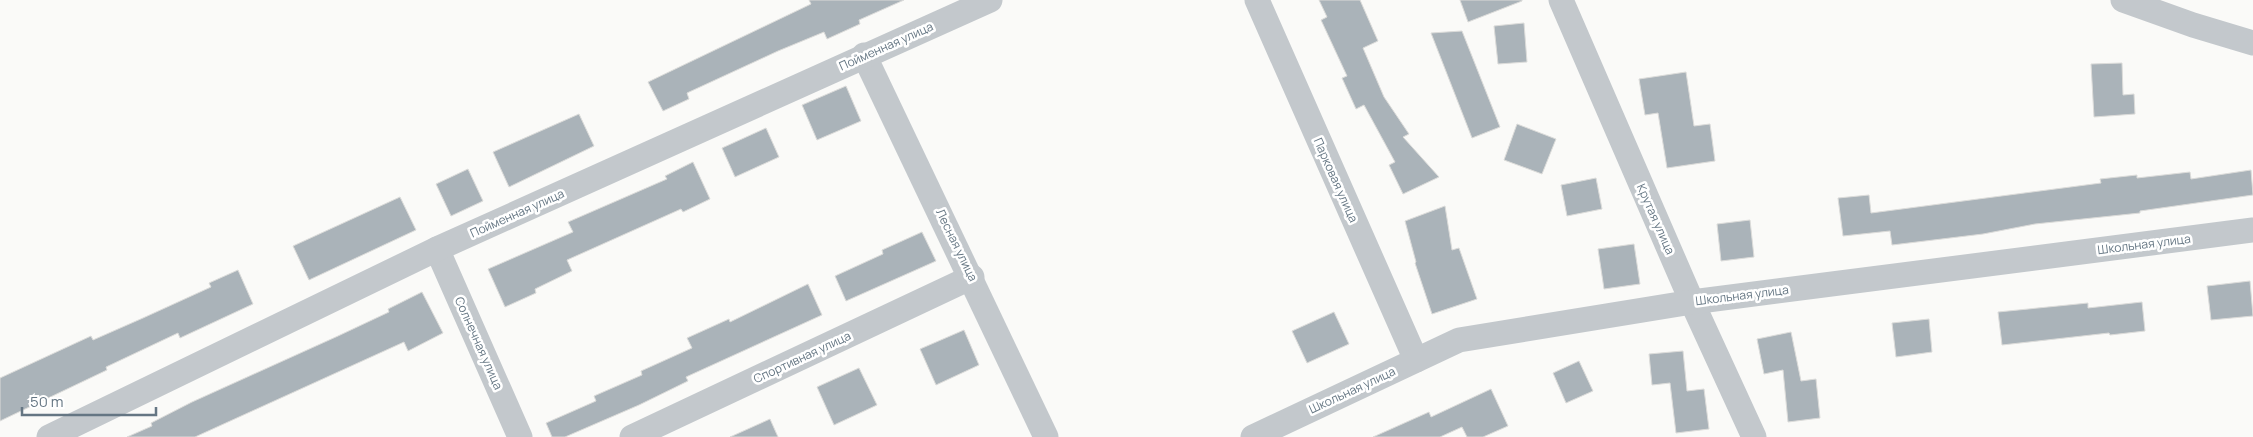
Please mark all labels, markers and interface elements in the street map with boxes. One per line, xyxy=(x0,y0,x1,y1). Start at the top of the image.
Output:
street label: Пойменная улица xyxy=(836,18,936,74)
street label: Парковая улица xyxy=(1310,135,1362,225)
street label: Крутая улица xyxy=(1633,181,1679,257)
street label: Пойменная улица xyxy=(467,185,567,241)
street label: Лесная улица xyxy=(932,206,982,284)
street label: Школьная улица xyxy=(2096,230,2192,258)
street label: Школьная улица xyxy=(1694,281,1790,309)
street label: Солнечная улица xyxy=(451,294,507,392)
street label: Спортивная улица xyxy=(751,327,853,387)
street label: Школьная улица xyxy=(1306,363,1398,417)
scale bar xyxy=(22,384,156,416)
text: 50 m xyxy=(30,391,64,412)

